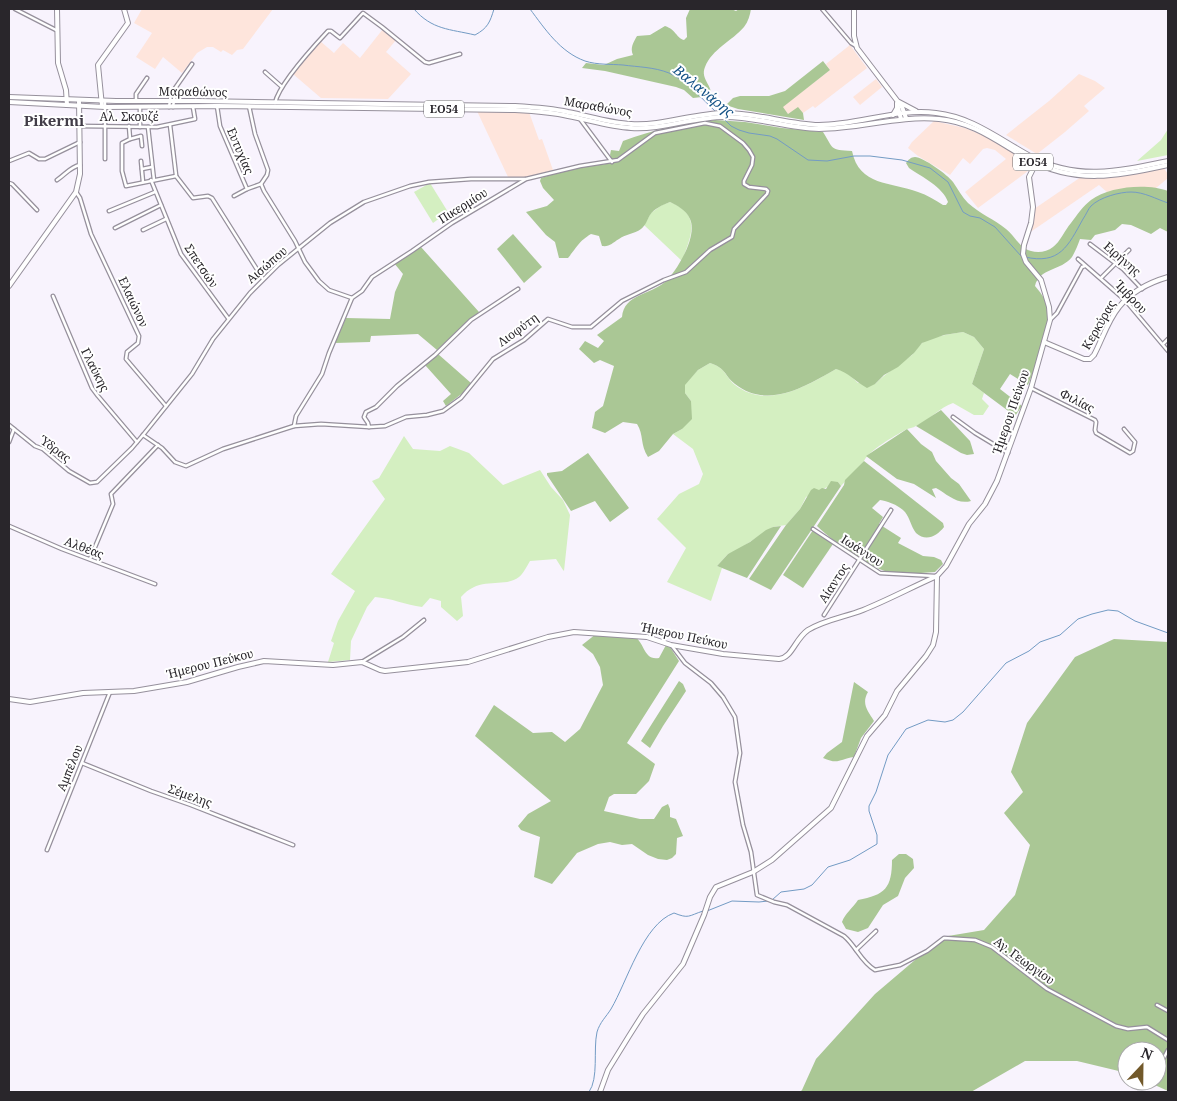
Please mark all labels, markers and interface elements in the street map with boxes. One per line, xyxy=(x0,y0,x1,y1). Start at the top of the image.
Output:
water label: Βαλανάρης xyxy=(669,59,739,121)
street label: Μαραθώνος xyxy=(158,82,228,101)
street label: Μαραθώνος xyxy=(563,92,634,121)
road number: ΕΟ54 xyxy=(424,100,464,118)
street label: Αλ. Σκουζέ xyxy=(99,108,159,125)
district label: Pikermi xyxy=(24,110,85,130)
street label: Ευτυχίας xyxy=(223,125,258,177)
road number: ΕΟ54 xyxy=(1013,154,1053,170)
street label: Πικερμίου xyxy=(435,184,491,227)
street label: Ειρήνης xyxy=(1100,238,1145,280)
street label: Σπετσών xyxy=(181,241,222,291)
street label: Αισώπου xyxy=(243,242,291,287)
street label: Ελαιώνον xyxy=(114,274,153,330)
street label: Ίμβρου xyxy=(1111,275,1151,317)
street label: Κερκύρας xyxy=(1078,297,1120,353)
street label: Λιοφύτη xyxy=(494,309,542,350)
street label: Γλαύκης xyxy=(77,345,114,395)
street label: Ήμερου Πεύκου xyxy=(988,367,1033,458)
street label: Φιλίας xyxy=(1057,385,1098,417)
street label: Ύδρας xyxy=(35,430,75,466)
street label: Ιωάννου xyxy=(838,531,887,571)
street label: Αλθέας xyxy=(62,532,107,563)
street label: Αίαντος xyxy=(814,559,853,606)
street label: Ήμερου Πεύκου xyxy=(638,618,729,653)
street label: Ήμερου Πεύκου xyxy=(164,645,255,683)
street label: Αμπέλου xyxy=(53,742,87,794)
street label: Σέμελης xyxy=(166,780,215,811)
street label: Αγ. Γεωργίου xyxy=(991,933,1058,988)
north arrow xyxy=(1117,1041,1167,1091)
text: N xyxy=(1138,1043,1156,1064)

